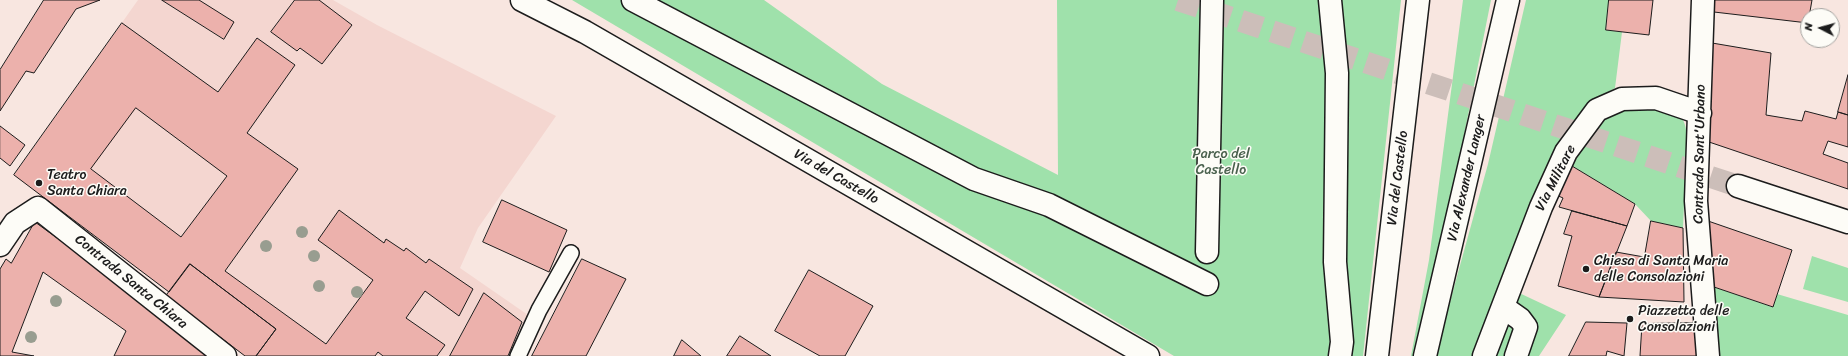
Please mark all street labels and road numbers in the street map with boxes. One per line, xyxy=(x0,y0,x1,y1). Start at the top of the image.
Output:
street label: Contrada Sant'Urbano xyxy=(1690,84,1710,224)
street label: Via Alexander Langer xyxy=(1444,113,1490,243)
street label: Via del Castello xyxy=(1384,130,1412,226)
street label: Via Militare xyxy=(1532,142,1580,214)
street label: Via del Castello xyxy=(790,146,882,208)
street label: Contrada Santa Chiara xyxy=(71,231,191,333)

